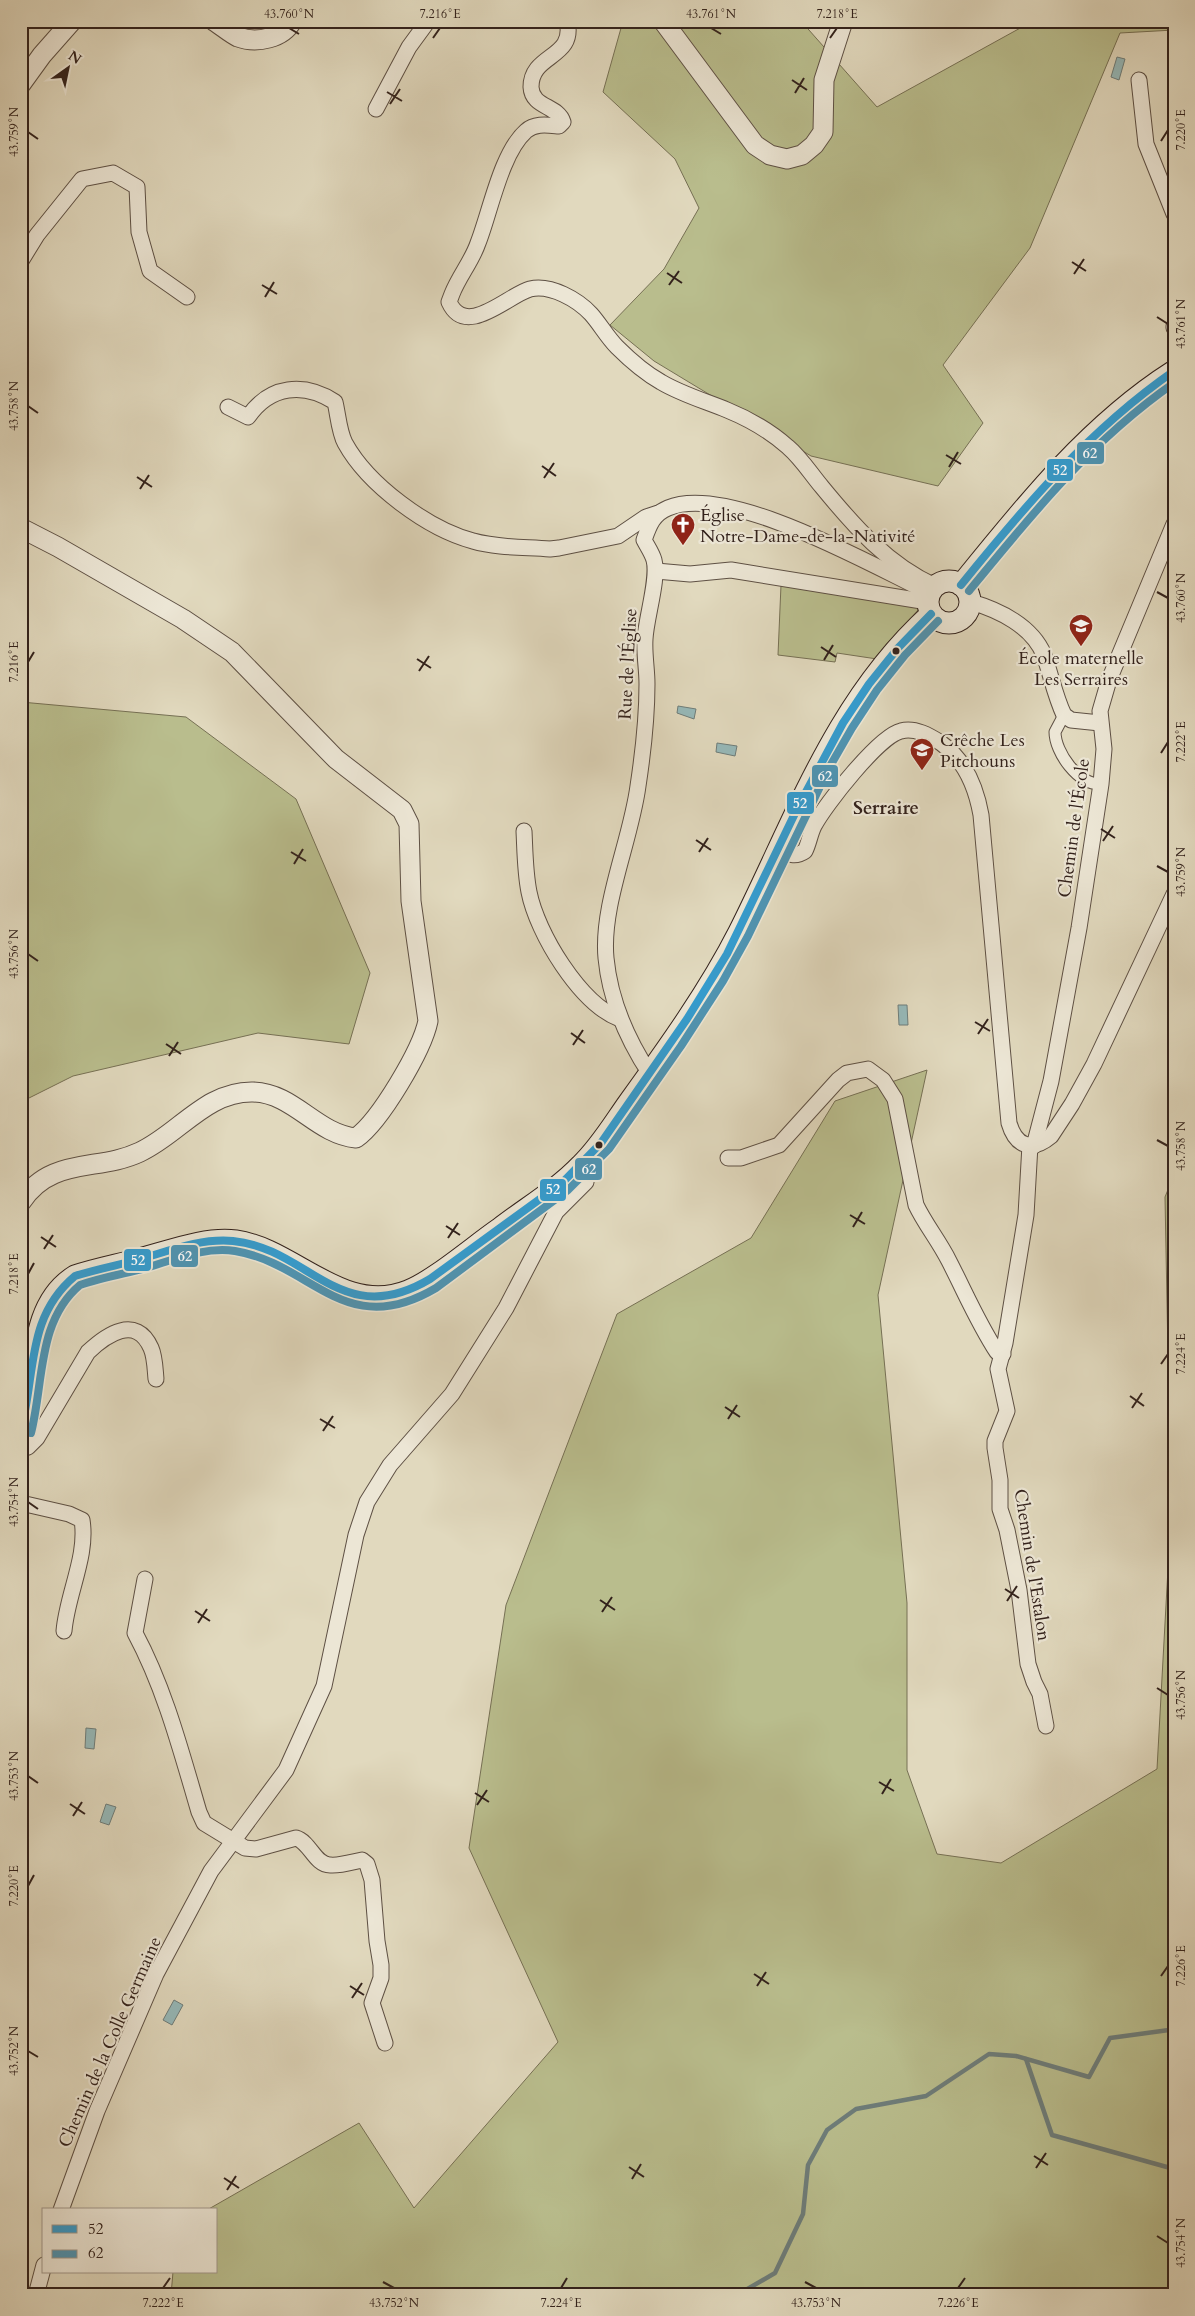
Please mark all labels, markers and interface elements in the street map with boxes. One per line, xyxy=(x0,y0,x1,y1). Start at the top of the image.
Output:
text: 43.760°N xyxy=(264,6,315,22)
text: 7.216°E xyxy=(419,6,461,22)
text: 43.761°N xyxy=(686,6,737,22)
text: 7.218°E xyxy=(816,6,858,22)
north arrow xyxy=(42,42,92,92)
text: N xyxy=(65,46,85,69)
text: 43.759°N xyxy=(6,106,22,157)
text: 7.220°E xyxy=(1173,109,1189,151)
text: 43.761°N xyxy=(1173,298,1189,349)
text: 43.758°N xyxy=(6,380,22,431)
line badge: 62 xyxy=(1076,441,1105,465)
text: 62 xyxy=(1083,444,1097,463)
line badge: 52 xyxy=(1046,458,1074,482)
text: 52 xyxy=(1053,461,1067,480)
place label: Église Notre-Dame-de-la-Nativité xyxy=(700,503,915,549)
church icon: Église Notre-Dame-de-la-Nativité xyxy=(670,512,696,546)
text: 43.760°N xyxy=(1173,572,1189,623)
street label: Rue de l'Église xyxy=(613,608,643,720)
school or university icon: École maternelle Les Serraires xyxy=(1068,613,1094,647)
text: 7.216°E xyxy=(6,641,22,683)
unlabelled marker xyxy=(891,646,901,656)
place label: École maternelle Les Serraires xyxy=(1018,646,1144,692)
text: 7.222°E xyxy=(1173,721,1189,763)
place label: Crêche Les Pitchouns xyxy=(940,728,1025,774)
school or university icon: Crêche Les Pitchouns xyxy=(909,737,935,771)
street label: Chemin de l'École xyxy=(1052,757,1096,899)
line badge: 62 xyxy=(811,764,839,788)
text: 62 xyxy=(818,767,832,786)
line badge: 52 xyxy=(786,791,815,815)
text: 52 xyxy=(793,794,807,813)
district label: Serraire xyxy=(853,795,919,821)
text: 43.759°N xyxy=(1173,846,1189,897)
text: 43.756°N xyxy=(6,928,22,979)
text: 43.758°N xyxy=(1173,1120,1189,1171)
unlabelled marker xyxy=(594,1140,604,1150)
line badge: 62 xyxy=(574,1157,603,1181)
text: 62 xyxy=(582,1160,596,1179)
line badge: 52 xyxy=(539,1178,567,1202)
text: 52 xyxy=(546,1180,560,1199)
line badge: 62 xyxy=(170,1244,199,1268)
text: 62 xyxy=(178,1247,192,1266)
line badge: 52 xyxy=(123,1248,152,1272)
text: 52 xyxy=(131,1251,145,1270)
text: 7.218°E xyxy=(6,1253,22,1295)
text: 7.224°E xyxy=(1173,1333,1189,1375)
text: 43.754°N xyxy=(6,1476,22,1527)
street label: Chemin de l'Estalon xyxy=(1008,1487,1056,1644)
text: 43.756°N xyxy=(1173,1669,1189,1720)
text: 43.753°N xyxy=(6,1750,22,1801)
text: 7.220°E xyxy=(6,1865,22,1907)
street label: Chemin de la Colle Germaine xyxy=(52,1933,168,2151)
text: 7.226°E xyxy=(1173,1945,1189,1987)
text: 43.752°N xyxy=(6,2025,22,2076)
legend xyxy=(42,2208,218,2274)
text: 43.754°N xyxy=(1173,2217,1189,2268)
text: 52 xyxy=(88,2219,104,2239)
text: 62 xyxy=(88,2243,104,2263)
text: 7.222°E xyxy=(142,2295,184,2311)
text: 43.752°N xyxy=(369,2295,420,2311)
text: 7.224°E xyxy=(540,2295,582,2311)
text: 43.753°N xyxy=(791,2295,842,2311)
text: 7.226°E xyxy=(937,2295,979,2311)

